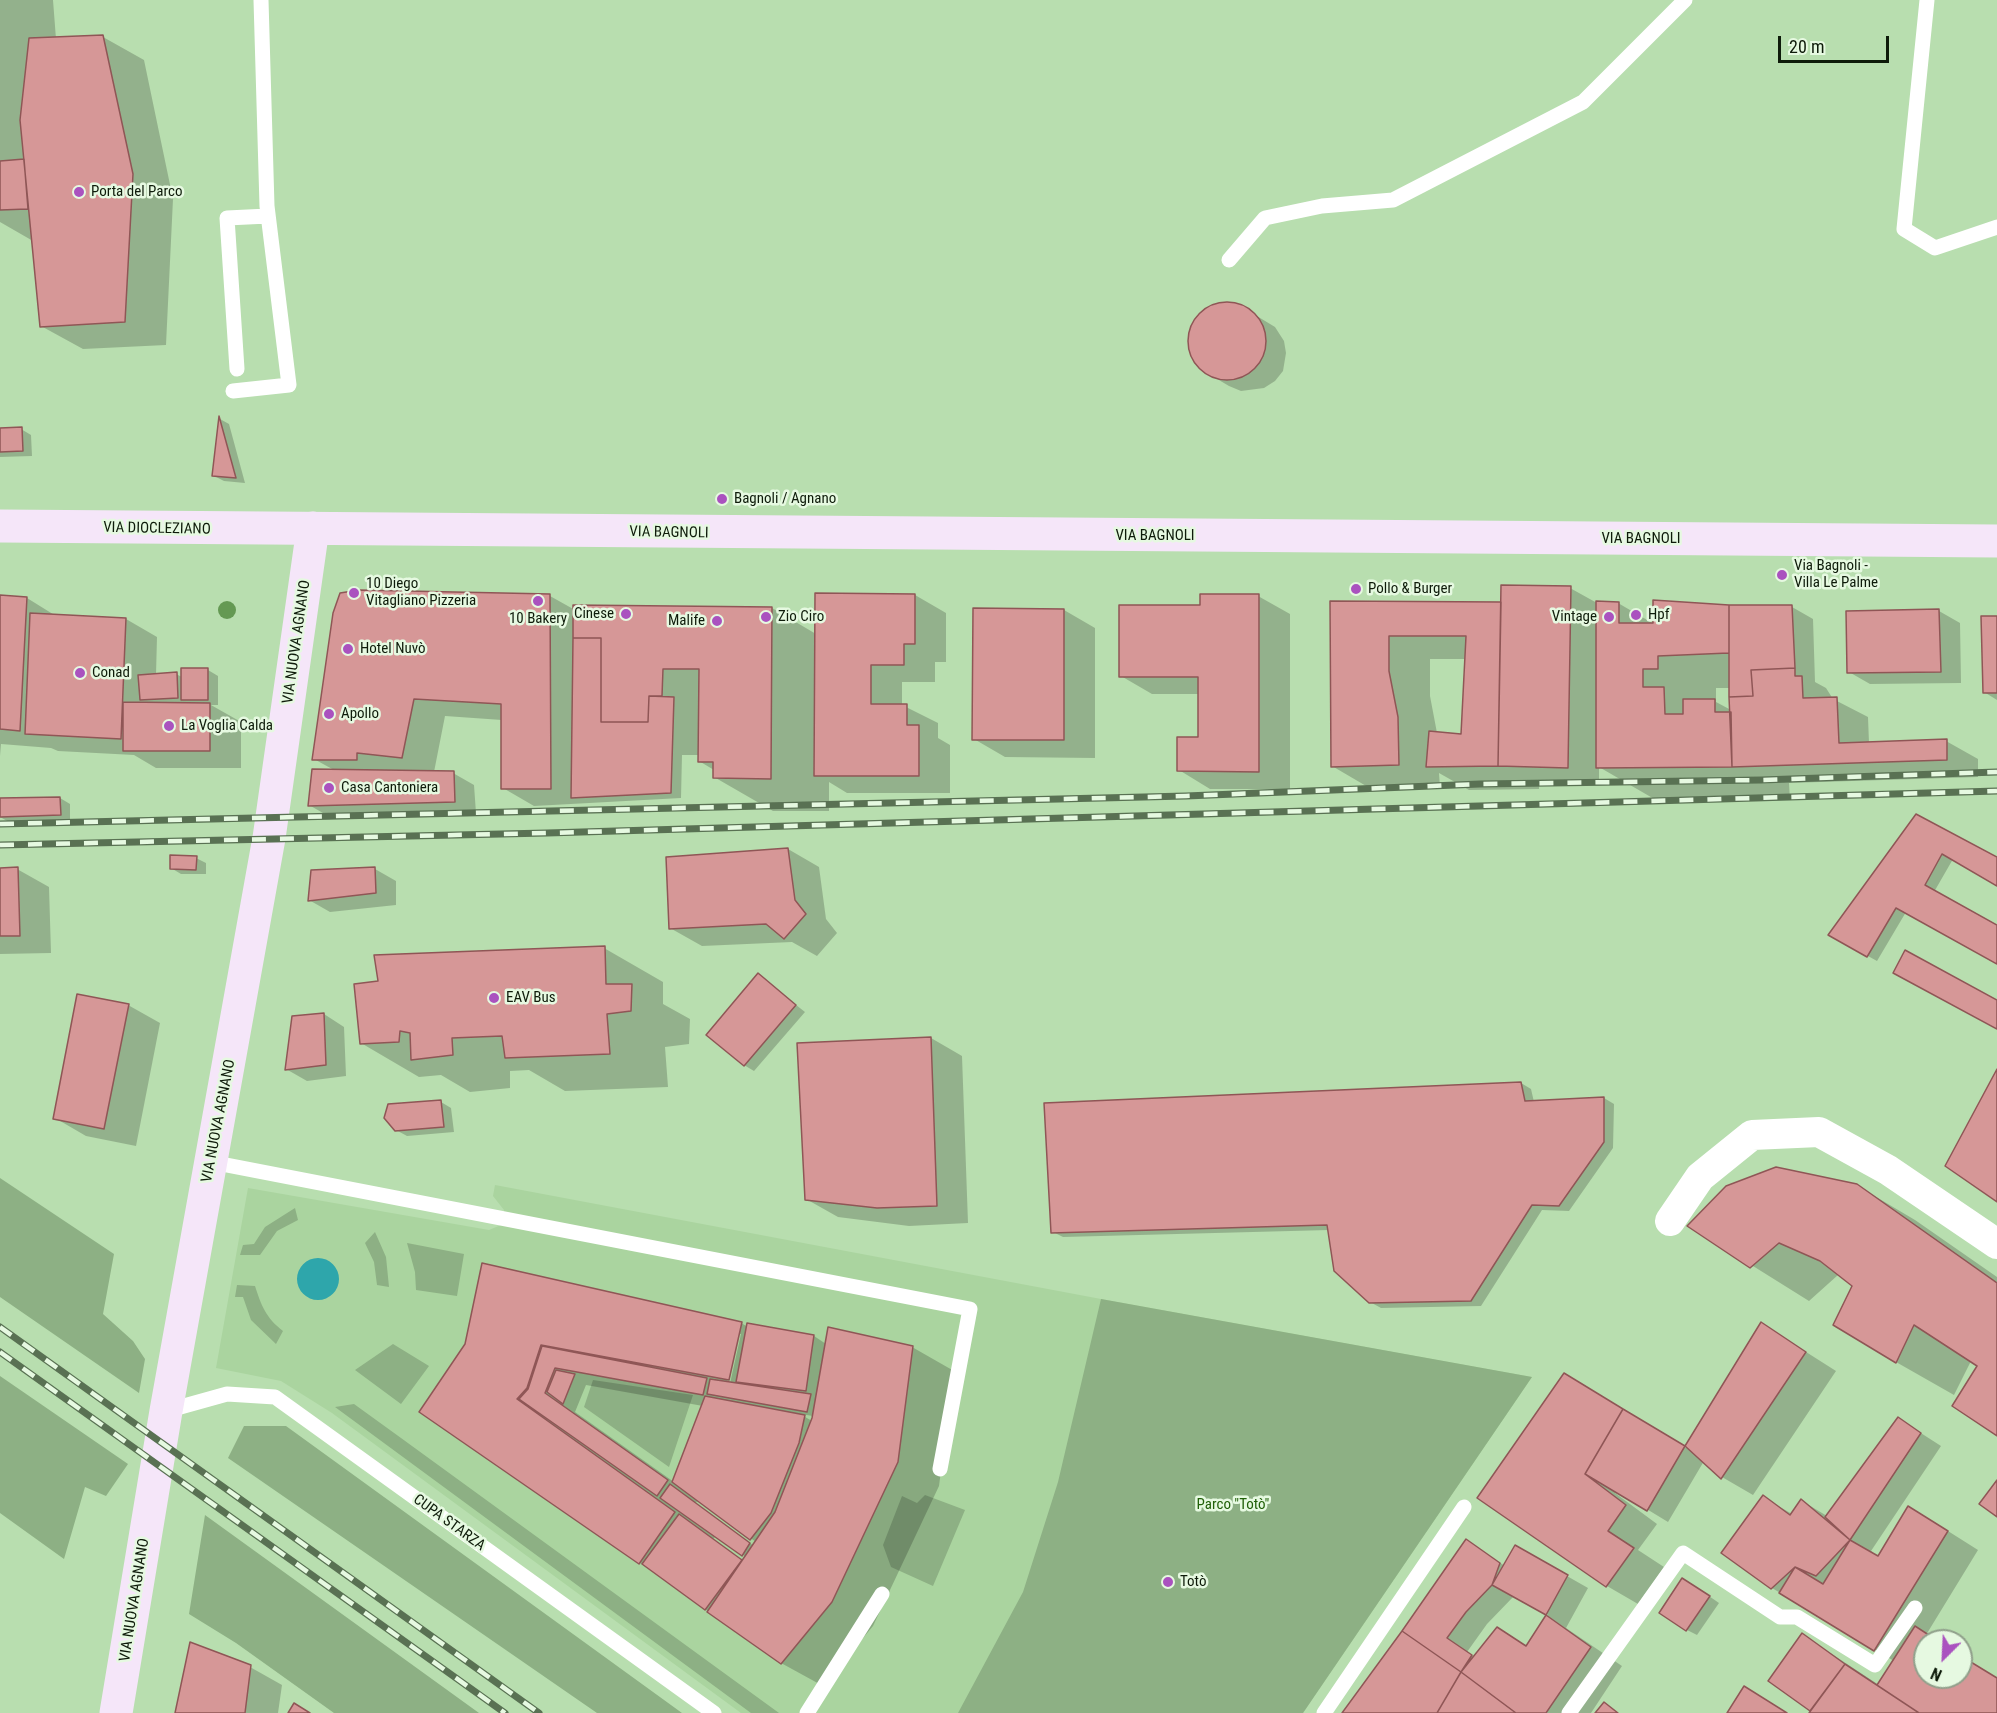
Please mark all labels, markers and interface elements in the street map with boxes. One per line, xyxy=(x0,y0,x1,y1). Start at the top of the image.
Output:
scale bar xyxy=(1781,24,1892,62)
text: 20 m xyxy=(1789,36,1824,57)
place label: Porta del Parco xyxy=(91,183,182,201)
marker: Porta del Parco xyxy=(72,185,86,199)
place label: Bagnoli / Agnano xyxy=(734,490,836,508)
marker: Bagnoli / Agnano xyxy=(715,492,729,506)
street label: VIA DIOCLEZIANO xyxy=(103,519,211,539)
street label: VIA BAGNOLI xyxy=(629,523,709,543)
street label: VIA BAGNOLI xyxy=(1115,527,1195,545)
street label: VIA BAGNOLI xyxy=(1601,530,1681,548)
place label: Via Bagnoli - Villa Le Palme xyxy=(1794,557,1878,592)
marker: Via Bagnoli - Villa Le Palme xyxy=(1775,568,1789,582)
place label: 10 Diego Vitagliano Pizzeria xyxy=(366,575,476,610)
street label: VIA NUOVA AGNANO xyxy=(279,579,315,705)
place label: Pollo & Burger xyxy=(1368,580,1452,598)
marker: Pollo & Burger xyxy=(1349,582,1363,596)
marker: 10 Diego Vitagliano Pizzeria xyxy=(347,586,361,600)
marker: 10 Bakery xyxy=(531,594,545,608)
place label: Cinese xyxy=(574,605,614,623)
place label: Hpf xyxy=(1648,606,1669,624)
marker: Cinese xyxy=(619,607,633,621)
place label: Zio Ciro xyxy=(778,608,824,626)
place label: Vintage xyxy=(1552,608,1597,626)
marker: Hpf xyxy=(1629,608,1643,622)
place label: 10 Bakery xyxy=(509,610,567,628)
marker: Zio Ciro xyxy=(759,610,773,624)
marker: Vintage xyxy=(1602,610,1616,624)
place label: Malife xyxy=(668,612,705,630)
marker: Malife xyxy=(710,614,724,628)
place label: Hotel Nuvò xyxy=(360,640,426,658)
marker: Hotel Nuvò xyxy=(341,642,355,656)
place label: Conad xyxy=(92,664,130,682)
marker: Conad xyxy=(73,666,87,680)
place label: Apollo xyxy=(341,705,379,723)
marker: Apollo xyxy=(322,707,336,721)
place label: La Voglia Calda xyxy=(181,717,273,735)
marker: La Voglia Calda xyxy=(162,719,176,733)
place label: Casa Cantoniera xyxy=(341,779,438,797)
marker: Casa Cantoniera xyxy=(322,781,336,795)
place label: EAV Bus xyxy=(506,989,556,1007)
marker: EAV Bus xyxy=(487,991,501,1005)
street label: VIA NUOVA AGNANO xyxy=(198,1058,240,1184)
street label: CUPA STARZA xyxy=(410,1491,488,1555)
park label: Parco "Totò" xyxy=(1197,1496,1269,1514)
street label: VIA NUOVA AGNANO xyxy=(116,1537,154,1663)
place label: Totò xyxy=(1180,1573,1206,1591)
marker: Totò xyxy=(1161,1575,1175,1589)
north arrow xyxy=(1913,1629,1973,1689)
text: N xyxy=(1928,1663,1945,1685)

